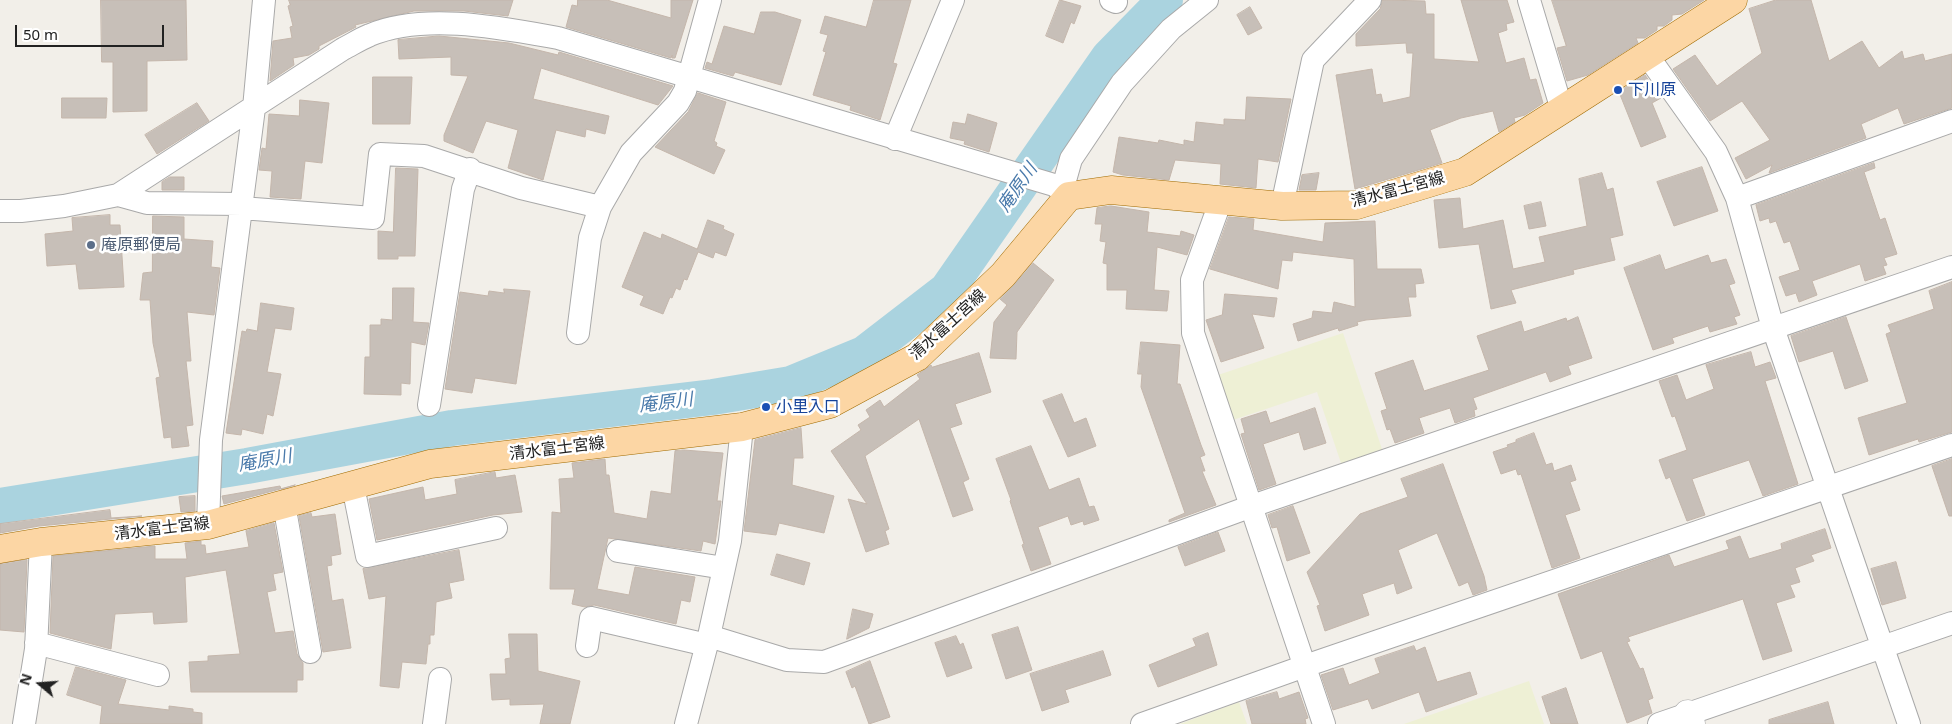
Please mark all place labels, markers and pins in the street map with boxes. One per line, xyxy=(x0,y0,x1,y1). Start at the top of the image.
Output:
place label: 下川原 xyxy=(1628,80,1676,100)
marker: 下川原 xyxy=(1612,84,1624,96)
place label: 庵原郵便局 xyxy=(101,235,181,255)
marker: 庵原郵便局 xyxy=(85,239,97,251)
place label: 小里入口 xyxy=(776,397,840,417)
marker: 小里入口 xyxy=(760,401,772,413)

